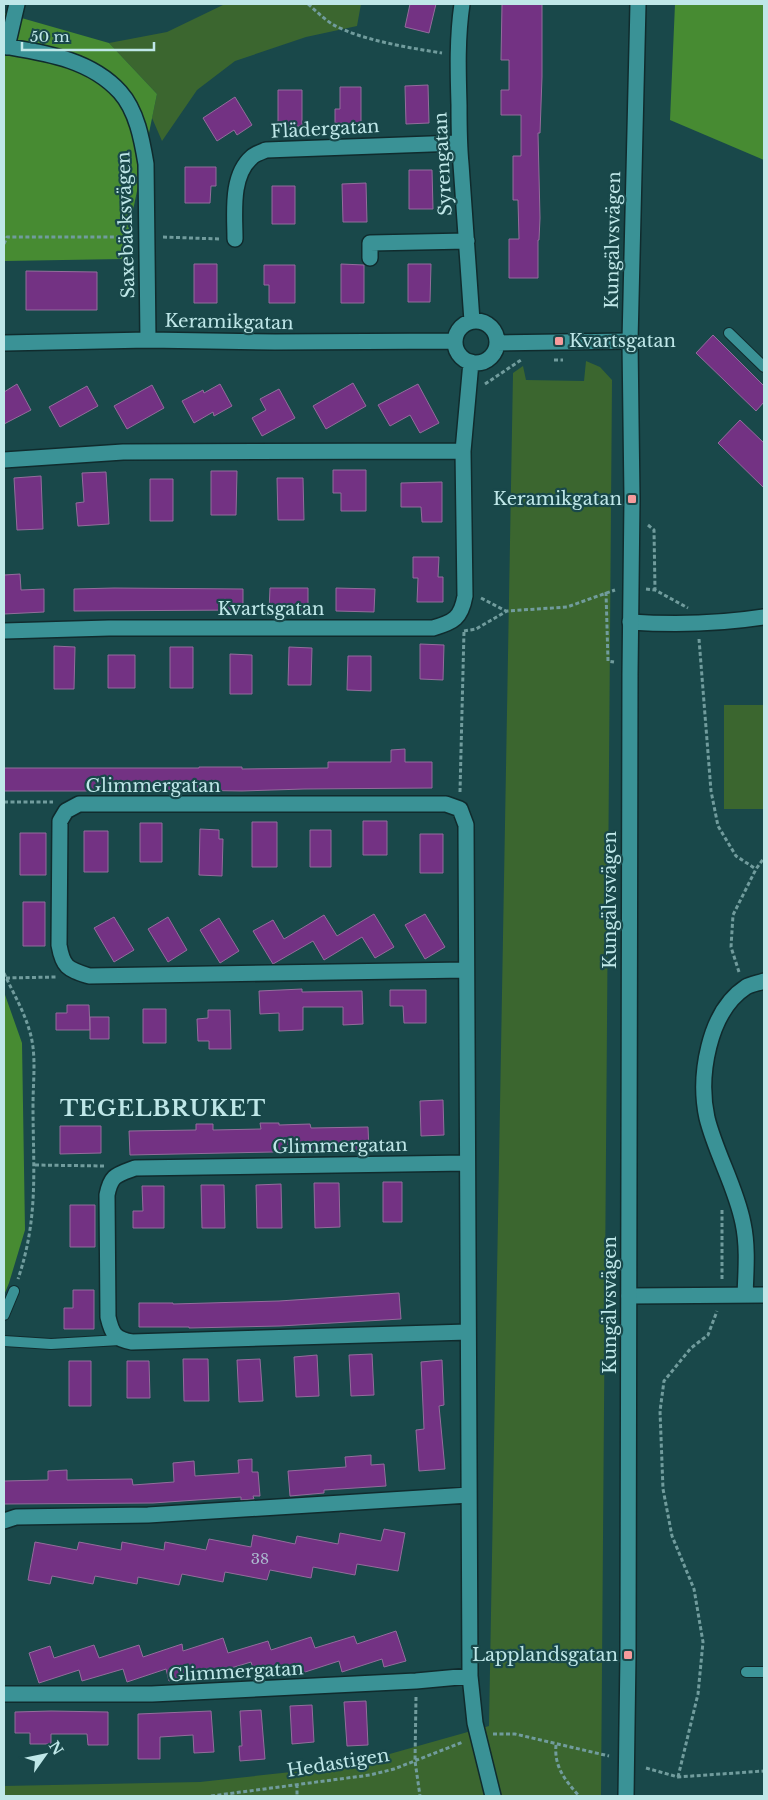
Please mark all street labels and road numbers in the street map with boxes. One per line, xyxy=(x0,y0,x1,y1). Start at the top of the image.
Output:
street label: Syrengatan xyxy=(429,112,457,216)
street label: Flädergatan xyxy=(270,115,380,143)
street label: Saxebäcksvägen xyxy=(112,151,140,299)
street label: Kungälvsvägen xyxy=(601,171,625,309)
street label: Keramikgatan xyxy=(164,310,294,334)
street label: Kvartsgatan xyxy=(218,598,324,620)
street label: Glimmergatan xyxy=(85,775,221,797)
street label: Kungälvsvägen xyxy=(599,831,621,969)
street label: Glimmergatan xyxy=(272,1134,408,1158)
street label: Kungälvsvägen xyxy=(599,1236,621,1374)
street label: Glimmergatan xyxy=(168,1657,304,1687)
street label: Hedastigen xyxy=(285,1744,391,1782)

